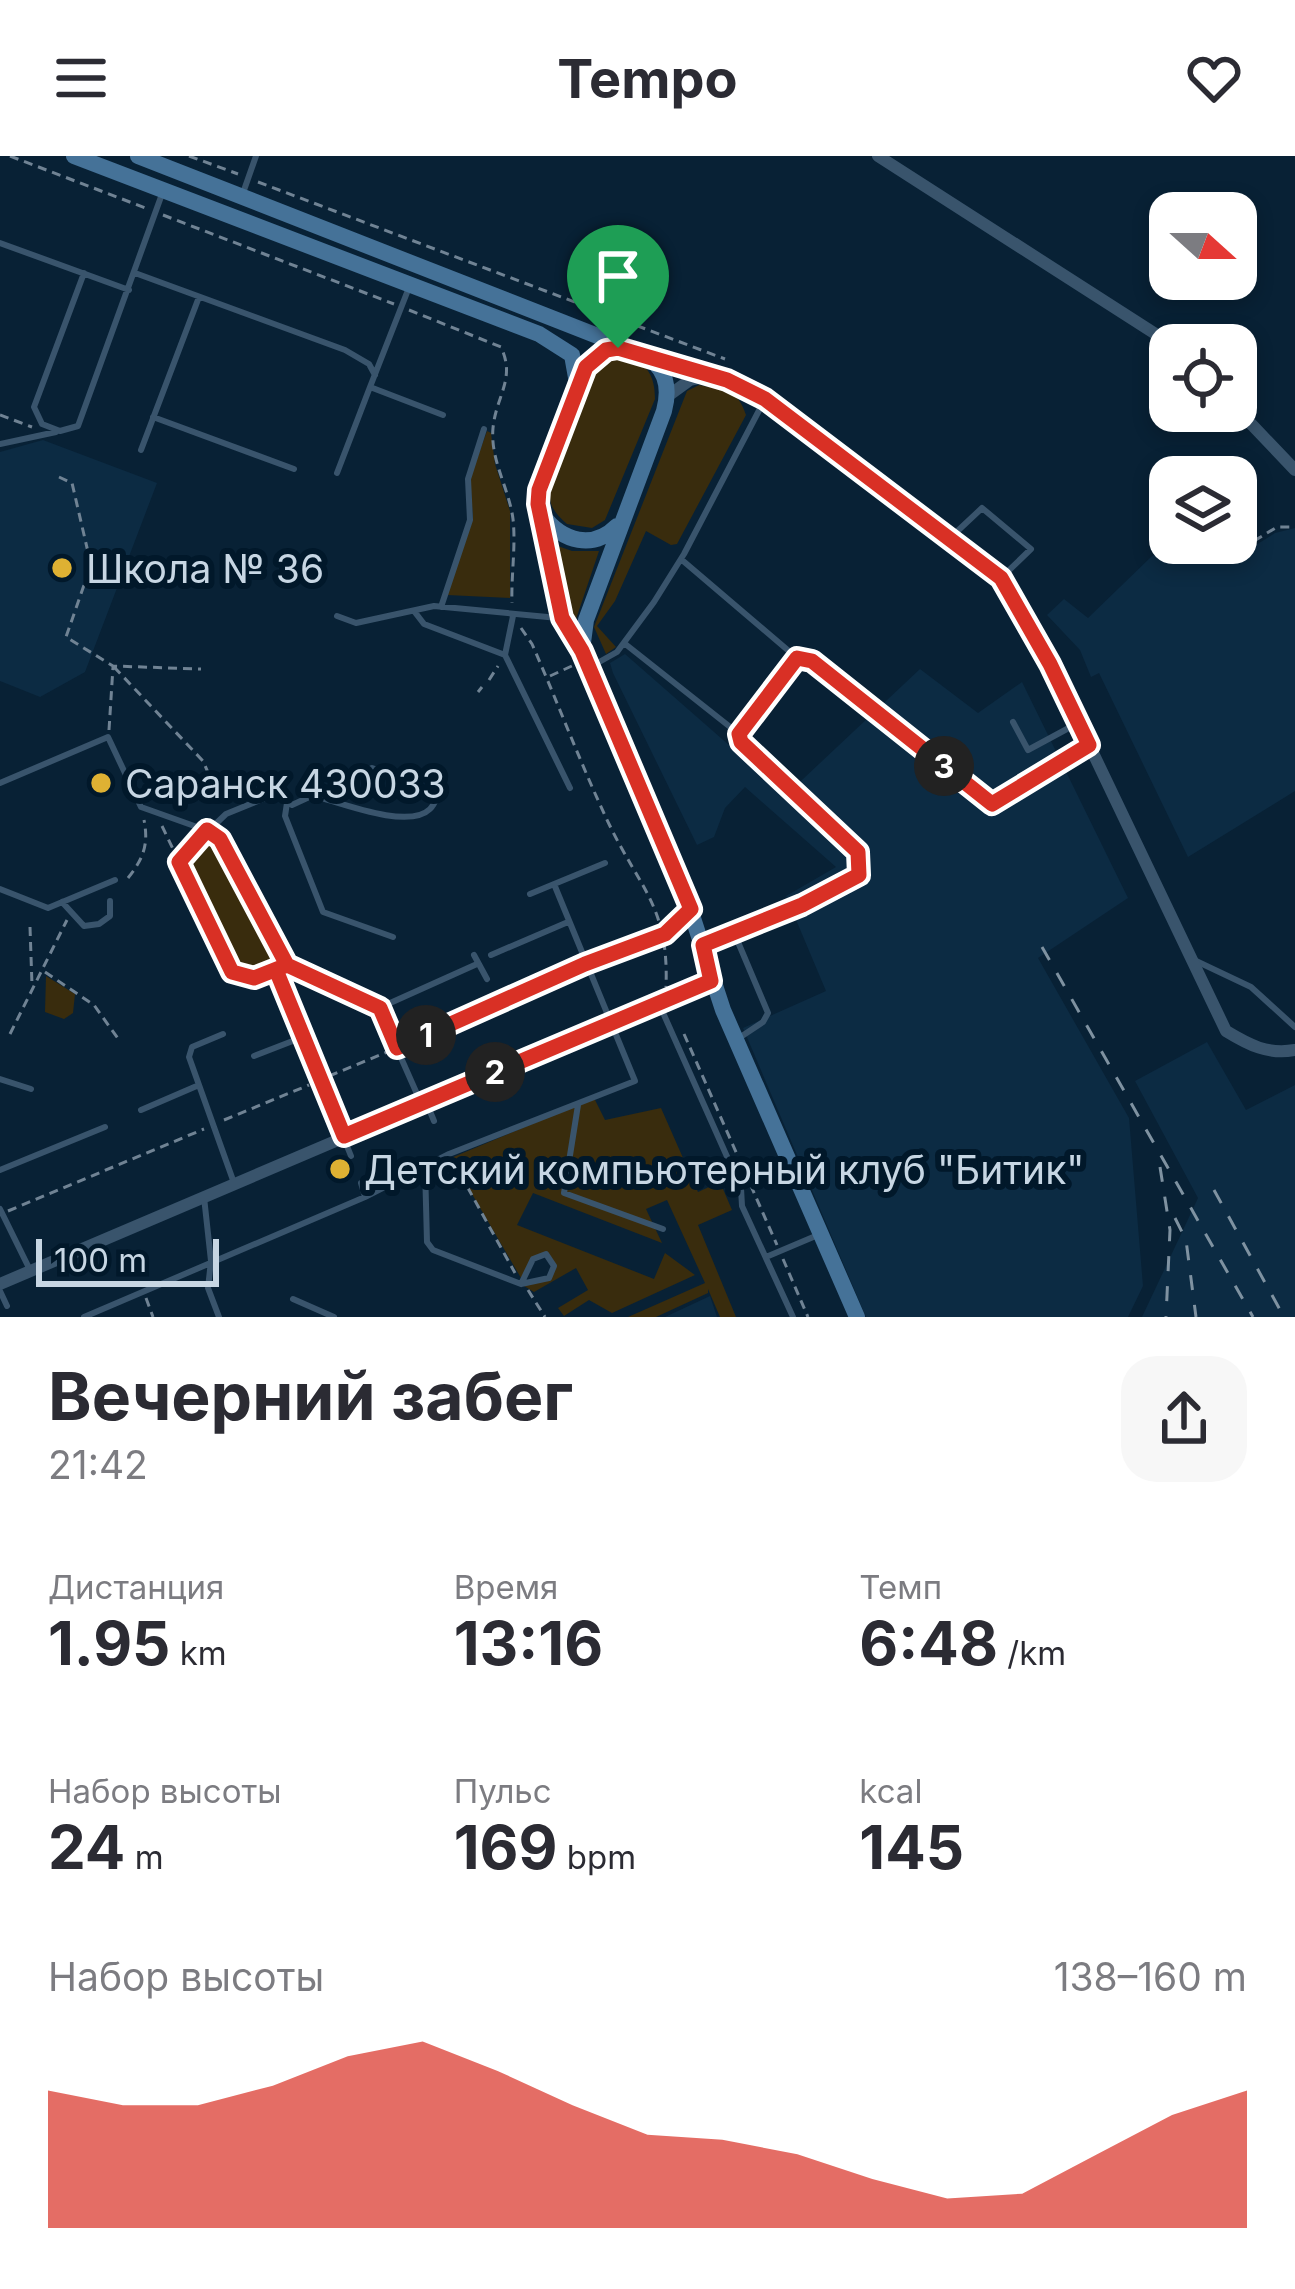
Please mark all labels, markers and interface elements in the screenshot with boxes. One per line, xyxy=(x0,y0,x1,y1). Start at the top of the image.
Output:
icon: menu xyxy=(48,45,114,111)
icon: heart xyxy=(1181,45,1247,111)
text: Tempo xyxy=(557,46,738,111)
north arrow xyxy=(1149,192,1257,300)
map controls xyxy=(1149,192,1257,564)
pin xyxy=(567,225,669,348)
icon: arrive xyxy=(585,243,651,309)
button: locate xyxy=(1149,324,1257,432)
button: layers xyxy=(1149,456,1257,564)
place label: Школа № 36 xyxy=(86,545,324,592)
marker: Школа № 36 xyxy=(49,555,75,581)
pin: 3 xyxy=(914,736,974,796)
text: 3 xyxy=(933,746,955,786)
place label: Саранск 430033 xyxy=(125,760,446,807)
marker: Саранск 430033 xyxy=(88,770,114,796)
pin: 1 xyxy=(396,1005,456,1065)
text: 1 xyxy=(419,1015,433,1055)
pin: 2 xyxy=(465,1042,525,1102)
text: 2 xyxy=(485,1052,505,1092)
place label: Детский компьютерный клуб "Битик" xyxy=(364,1146,1084,1193)
marker: Детский компьютерный клуб "Битик" xyxy=(327,1156,353,1182)
scale bar xyxy=(36,1233,219,1286)
text: 100 m xyxy=(54,1240,147,1280)
text: Вечерний забег xyxy=(48,1356,573,1436)
button: share xyxy=(1121,1356,1247,1482)
text: 21:42 xyxy=(48,1441,148,1488)
text: Дистанция xyxy=(48,1567,224,1607)
text: Время xyxy=(454,1567,558,1607)
text: Темп xyxy=(859,1567,942,1607)
text: 1.95 xyxy=(48,1607,170,1679)
text: 13:16 xyxy=(454,1607,603,1679)
text: 6:48 xyxy=(859,1607,998,1679)
text: km xyxy=(170,1633,227,1673)
text: /km xyxy=(998,1633,1066,1673)
text: Набор высоты xyxy=(48,1771,282,1811)
text: Пульс xyxy=(454,1771,552,1811)
text: kcal xyxy=(859,1771,922,1811)
text: 24 xyxy=(48,1811,125,1883)
text: 169 xyxy=(454,1811,557,1883)
text: 145 xyxy=(859,1811,964,1883)
text: m xyxy=(125,1837,164,1877)
text: bpm xyxy=(557,1837,636,1877)
text: Набор высоты xyxy=(48,1953,324,2000)
text: 138–160 m xyxy=(1054,1953,1247,2000)

